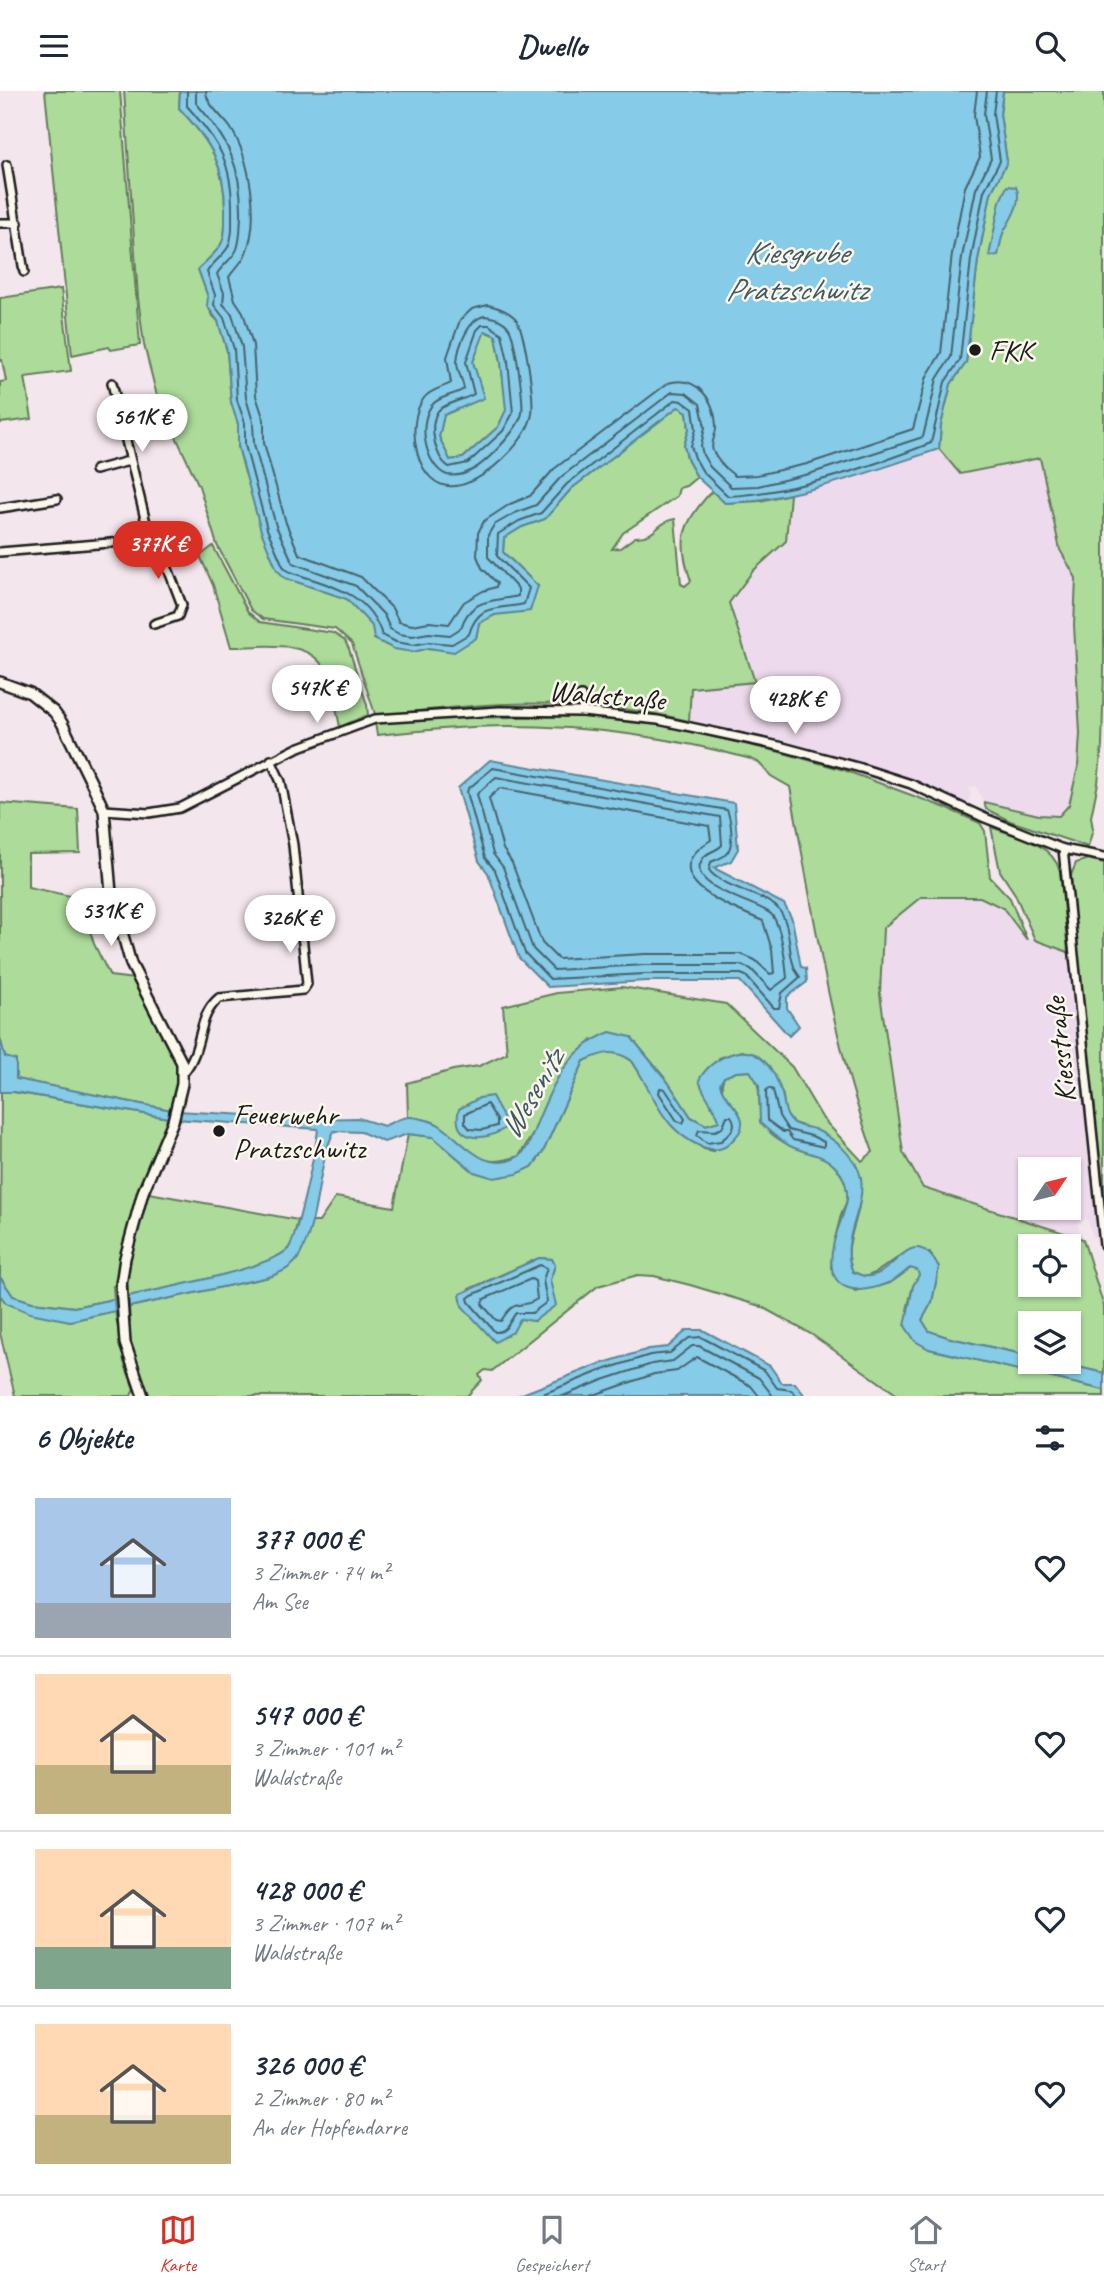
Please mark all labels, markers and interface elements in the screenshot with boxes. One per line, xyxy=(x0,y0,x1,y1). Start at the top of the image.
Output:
text: Dwello xyxy=(517,25,587,66)
icon: menu xyxy=(35,27,73,65)
icon: search xyxy=(1031,27,1069,65)
water label: Kiesgrube Pratzschwitz xyxy=(725,232,871,310)
place label: FKK xyxy=(989,331,1037,369)
marker: FKK xyxy=(967,342,983,358)
pin: 561K € xyxy=(85,395,199,454)
text: 561K € xyxy=(113,402,171,431)
pin: 377K € xyxy=(101,521,215,581)
text: 377K € xyxy=(129,529,187,558)
pin: 547K € xyxy=(260,665,374,725)
street label: Waldstraße xyxy=(547,671,669,719)
text: 547K € xyxy=(288,673,346,702)
pin: 428K € xyxy=(738,677,852,736)
text: 428K € xyxy=(766,684,824,713)
pin: 531K € xyxy=(54,889,168,948)
pin: 326K € xyxy=(233,895,347,955)
text: 531K € xyxy=(82,896,140,925)
text: 326K € xyxy=(260,903,320,932)
street label: Kiesstraße xyxy=(1035,993,1084,1105)
water label: Wesenitz xyxy=(490,1038,576,1146)
place label: Feuerwehr Pratzschwitz xyxy=(233,1095,367,1167)
marker: Feuerwehr Pratzschwitz xyxy=(211,1123,227,1139)
north arrow xyxy=(1018,1157,1082,1220)
map controls xyxy=(1018,1157,1081,1374)
button: locate xyxy=(1018,1234,1081,1297)
button: layers xyxy=(1018,1311,1081,1374)
text: 6 Objekte xyxy=(35,1419,132,1457)
icon: filters xyxy=(1031,1419,1069,1457)
text: 377 000 € xyxy=(252,1520,361,1558)
icon: home xyxy=(91,1526,175,1610)
icon: heart xyxy=(1031,1549,1069,1587)
text: 3 Zimmer · 74 m² xyxy=(252,1558,389,1587)
text: Am See xyxy=(252,1587,308,1616)
text: 547 000 € xyxy=(252,1696,360,1734)
icon: home xyxy=(91,1702,175,1786)
icon: heart xyxy=(1031,1725,1069,1763)
text: 3 Zimmer · 101 m² xyxy=(252,1734,399,1763)
text: Waldstraße xyxy=(252,1763,341,1792)
text: 428 000 € xyxy=(252,1871,361,1909)
icon: home xyxy=(91,1877,175,1961)
icon: heart xyxy=(1031,1900,1069,1938)
text: 3 Zimmer · 107 m² xyxy=(252,1909,399,1938)
text: Waldstraße xyxy=(252,1938,341,1967)
text: 326 000 € xyxy=(252,2046,362,2084)
icon: home xyxy=(91,2052,175,2136)
icon: heart xyxy=(1031,2075,1069,2113)
text: 2 Zimmer · 80 m² xyxy=(252,2084,389,2113)
text: An der Hopfendarre xyxy=(252,2113,407,2142)
tab: Karte xyxy=(159,2211,197,2277)
tab: Gespeichert xyxy=(515,2211,589,2277)
tab: Start xyxy=(907,2211,945,2277)

